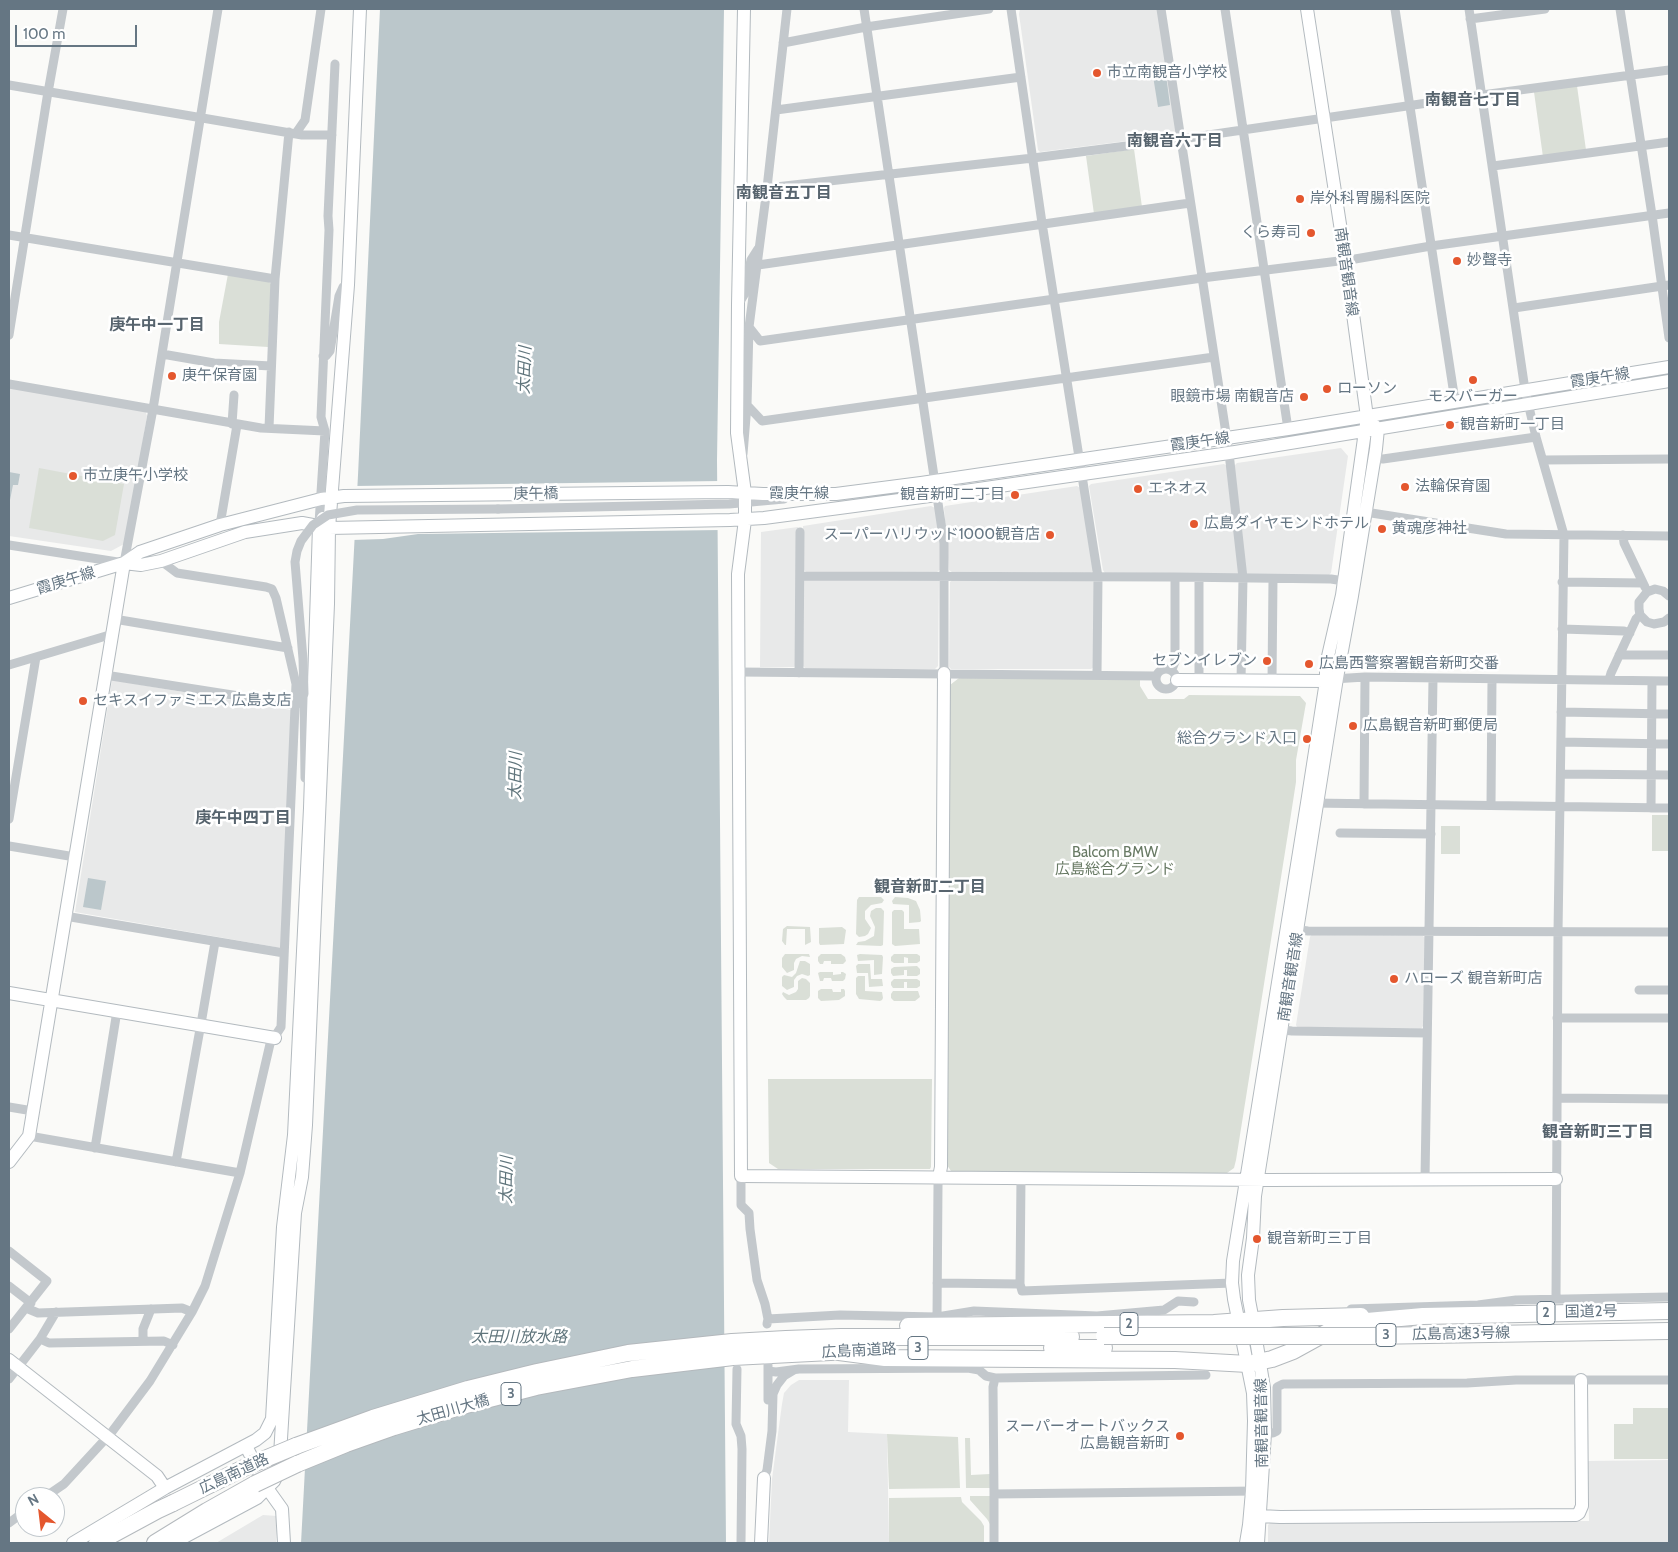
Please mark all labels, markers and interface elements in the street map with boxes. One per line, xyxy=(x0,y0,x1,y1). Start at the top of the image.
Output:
scale bar xyxy=(18,15,140,47)
text: 100 m xyxy=(23,25,65,43)
place label: 市立南観音小学校 xyxy=(1107,64,1227,82)
marker: 市立南観音小学校 xyxy=(1091,67,1103,79)
district label: 南観音七丁目 xyxy=(1425,90,1521,110)
district label: 南観音六丁目 xyxy=(1127,131,1223,151)
district label: 南観音五丁目 xyxy=(736,183,832,203)
place label: 岸外科胃腸科医院 xyxy=(1310,190,1430,208)
marker: 岸外科胃腸科医院 xyxy=(1294,193,1306,205)
place label: くら寿司 xyxy=(1241,224,1301,242)
street label: 南観音観音線 xyxy=(1331,226,1361,318)
marker: くら寿司 xyxy=(1305,227,1317,239)
place label: 妙聲寺 xyxy=(1467,252,1512,270)
marker: 妙聲寺 xyxy=(1451,255,1463,267)
district label: 庚午中一丁目 xyxy=(109,315,205,335)
water label: 太田川 xyxy=(515,346,535,394)
street label: 霞庚午線 xyxy=(1569,364,1631,392)
place label: 庚午保育園 xyxy=(182,367,257,385)
marker: 庚午保育園 xyxy=(166,370,178,382)
marker: モスバーガー xyxy=(1467,374,1479,386)
place label: ローソン xyxy=(1337,380,1397,398)
marker: ローソン xyxy=(1321,383,1333,395)
place label: 眼鏡市場 南観音店 xyxy=(1171,388,1294,406)
place label: モスバーガー xyxy=(1428,388,1518,406)
marker: 眼鏡市場 南観音店 xyxy=(1298,391,1310,403)
place label: 観音新町一丁目 xyxy=(1460,416,1565,434)
marker: 観音新町一丁目 xyxy=(1444,419,1456,431)
street label: 霞庚午線 xyxy=(1169,429,1231,455)
place label: 市立庚午小学校 xyxy=(83,467,188,485)
marker: 市立庚午小学校 xyxy=(67,470,79,482)
place label: 法輪保育園 xyxy=(1415,478,1490,496)
place label: エネオス xyxy=(1148,480,1208,498)
marker: 法輪保育園 xyxy=(1399,481,1411,493)
marker: エネオス xyxy=(1132,483,1144,495)
street label: 庚午橋 xyxy=(513,485,559,503)
street label: 霞庚午線 xyxy=(769,485,829,503)
place label: 観音新町二丁目 xyxy=(900,486,1005,504)
marker: 観音新町二丁目 xyxy=(1009,489,1021,501)
place label: 広島ダイヤモンドホテル xyxy=(1204,515,1369,533)
marker: 広島ダイヤモンドホテル xyxy=(1188,518,1200,530)
place label: 黄魂彦神社 xyxy=(1392,520,1467,538)
marker: 黄魂彦神社 xyxy=(1376,523,1388,535)
place label: スーパーハリウッド1000観音店 xyxy=(824,526,1040,544)
marker: スーパーハリウッド1000観音店 xyxy=(1044,529,1056,541)
street label: 霞庚午線 xyxy=(35,564,97,598)
place label: セブンイレブン xyxy=(1152,652,1257,670)
marker: セブンイレブン xyxy=(1261,655,1273,667)
place label: 広島西警察署観音新町交番 xyxy=(1319,655,1499,673)
marker: 広島西警察署観音新町交番 xyxy=(1303,658,1315,670)
place label: セキスイファミエス 広島支店 xyxy=(93,692,291,710)
marker: セキスイファミエス 広島支店 xyxy=(77,695,89,707)
place label: 広島観音新町郵便局 xyxy=(1363,717,1498,735)
marker: 広島観音新町郵便局 xyxy=(1347,720,1359,732)
place label: 総合グランド入口 xyxy=(1177,730,1297,748)
marker: 総合グランド入口 xyxy=(1301,733,1313,745)
water label: 太田川 xyxy=(506,752,526,800)
district label: 庚午中四丁目 xyxy=(195,808,291,828)
park label: Balcom BMW 広島総合グランド xyxy=(1055,844,1175,879)
district label: 観音新町二丁目 xyxy=(874,877,986,897)
street label: 南観音観音線 xyxy=(1275,931,1307,1023)
place label: ハローズ 観音新町店 xyxy=(1404,970,1542,988)
marker: ハローズ 観音新町店 xyxy=(1388,973,1400,985)
district label: 観音新町三丁目 xyxy=(1542,1122,1654,1142)
water label: 太田川 xyxy=(497,1156,517,1204)
place label: 観音新町三丁目 xyxy=(1267,1230,1372,1248)
marker: 観音新町三丁目 xyxy=(1251,1233,1263,1245)
road number: 2 xyxy=(1537,1302,1555,1325)
street label: 国道2号 xyxy=(1564,1303,1618,1321)
road number: 2 xyxy=(1120,1312,1138,1336)
road number: 3 xyxy=(1376,1324,1396,1346)
street label: 広島高速3号線 xyxy=(1412,1324,1510,1344)
water label: 太田川放水路 xyxy=(471,1327,567,1347)
road number: 3 xyxy=(908,1336,928,1360)
street label: 広島南道路 xyxy=(821,1340,897,1362)
street label: 南観音観音線 xyxy=(1252,1378,1272,1468)
road number: 3 xyxy=(501,1382,521,1406)
street label: 太田川大橋 xyxy=(414,1391,492,1429)
place label: スーパーオートバックス 広島観音新町 xyxy=(1005,1418,1170,1453)
marker: スーパーオートバックス 広島観音新町 xyxy=(1174,1430,1186,1442)
street label: 広島南道路 xyxy=(196,1450,272,1498)
north arrow xyxy=(15,1487,65,1537)
text: N xyxy=(25,1489,42,1510)

